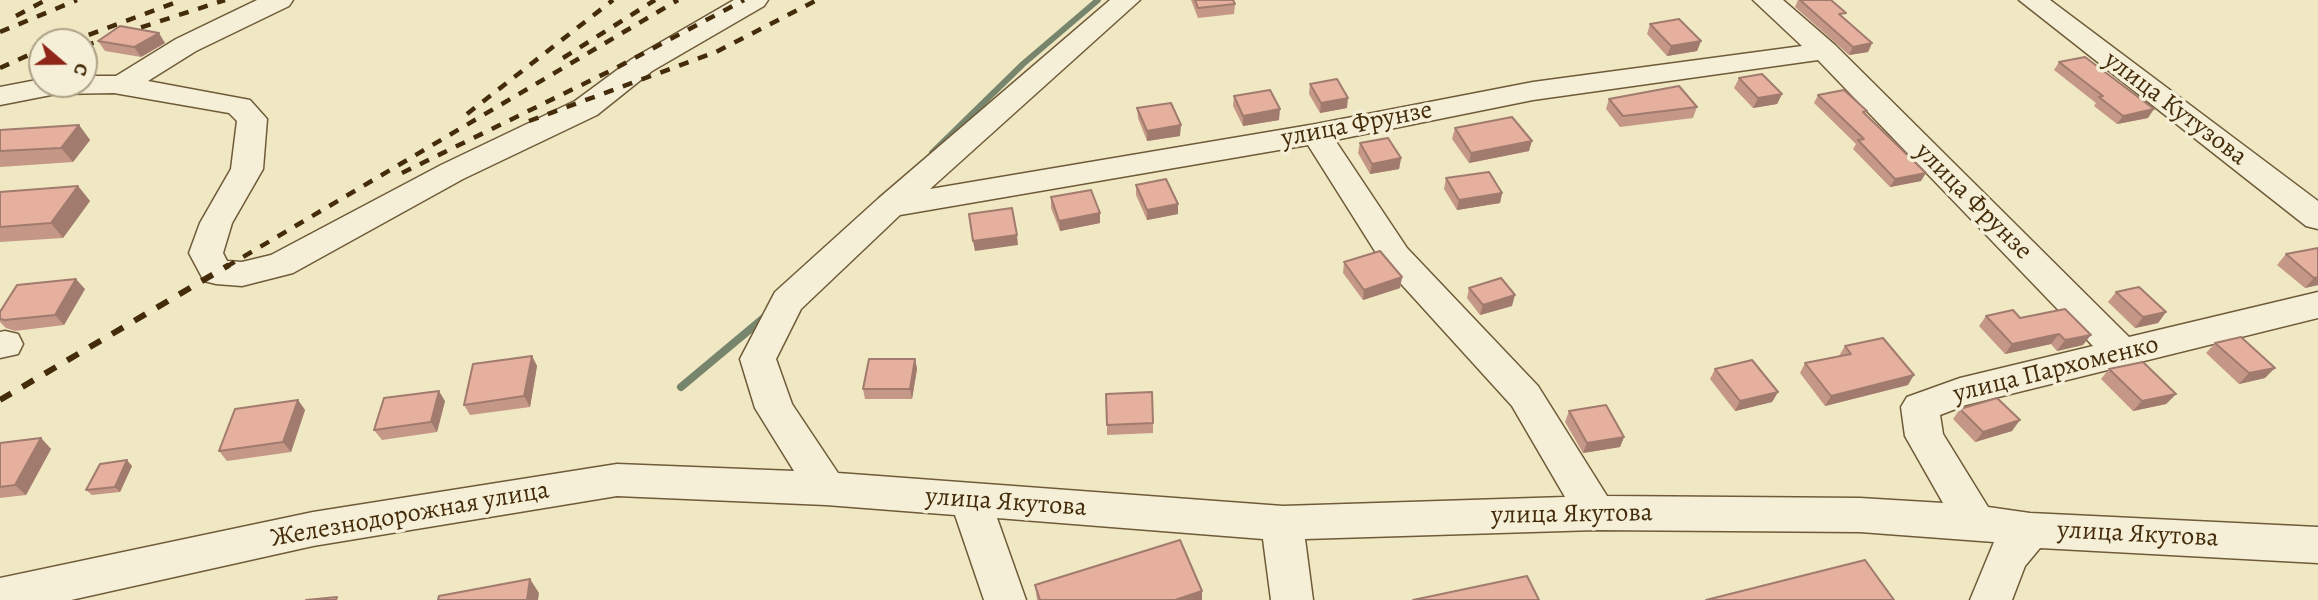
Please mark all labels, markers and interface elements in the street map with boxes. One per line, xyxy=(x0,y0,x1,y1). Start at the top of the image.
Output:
north arrow xyxy=(28,28,98,98)
street label: улица Кутузова xyxy=(2097,45,2253,173)
text: С xyxy=(67,60,95,79)
street label: улица Фрунзе xyxy=(1279,95,1435,155)
street label: улица Фрунзе xyxy=(1908,137,2038,267)
street label: улица Пархоменко xyxy=(1950,329,2162,411)
street label: Железнодорожная улица xyxy=(268,475,552,555)
street label: улица Якутова xyxy=(924,482,1088,524)
street label: улица Якутова xyxy=(1491,498,1653,532)
street label: улица Якутова xyxy=(2057,515,2219,555)

